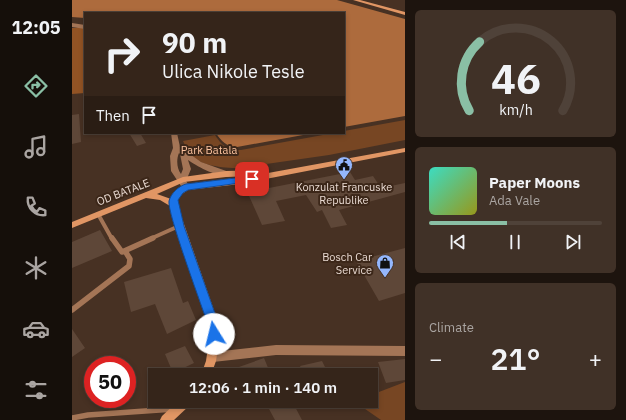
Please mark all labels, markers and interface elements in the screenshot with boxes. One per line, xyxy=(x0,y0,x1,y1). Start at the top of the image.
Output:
text: 12:05 xyxy=(11,16,61,39)
text: 90 m xyxy=(162,24,227,61)
icon: right xyxy=(96,28,148,80)
text: 46 xyxy=(491,51,540,105)
text: Ulica Nikole Tesle xyxy=(162,60,305,83)
icon: directions xyxy=(22,72,50,100)
text: km/h xyxy=(499,100,532,119)
icon: arrive xyxy=(138,104,160,126)
text: Then xyxy=(96,106,130,125)
icon: music xyxy=(22,133,50,161)
park label: Park Batala xyxy=(181,143,237,157)
public building icon: Konzulat Francuske Republike xyxy=(334,155,354,180)
pin xyxy=(235,162,269,196)
icon: arrive xyxy=(241,168,263,190)
text: Paper Moons xyxy=(489,173,580,192)
street label: OD BATALE xyxy=(94,175,152,209)
place label: Konzulat Francuske Republike xyxy=(296,180,392,207)
text: Ada Vale xyxy=(489,192,540,209)
icon: phone xyxy=(22,193,50,221)
icon: previous xyxy=(447,231,469,253)
icon: pause xyxy=(504,231,526,253)
icon: next xyxy=(562,231,584,253)
place label: Bosch Car Service xyxy=(322,250,372,277)
shop icon: Bosch Car Service xyxy=(375,253,395,278)
icon: climate xyxy=(22,254,50,282)
position arrow xyxy=(193,313,235,355)
icon: car xyxy=(22,315,50,343)
text: Climate xyxy=(429,319,474,336)
text: 21° xyxy=(490,339,541,378)
text: − xyxy=(429,344,442,373)
text: + xyxy=(589,344,602,373)
speed limit sign: 50 xyxy=(84,356,136,408)
icon: filters xyxy=(22,376,50,404)
text: 12:06 · 1 min · 140 m xyxy=(189,378,337,397)

